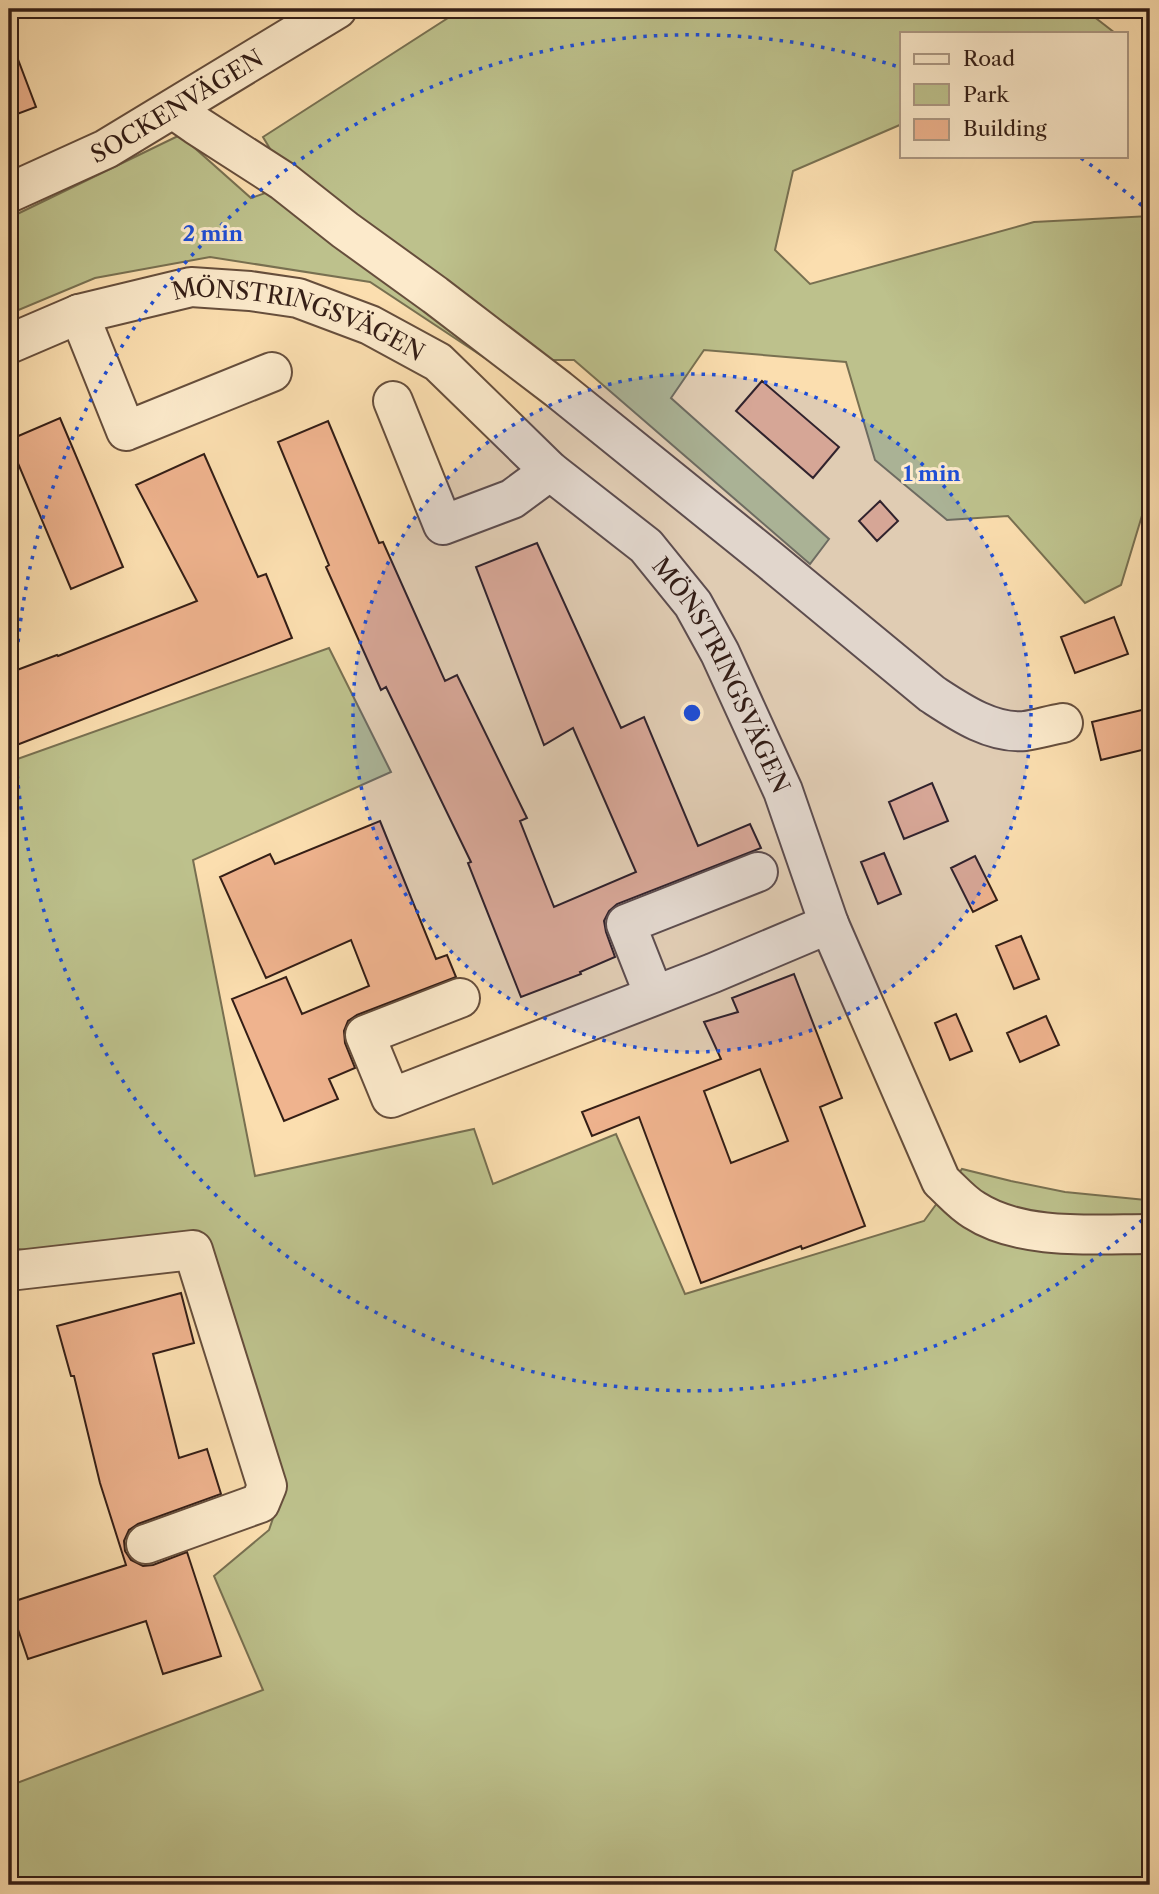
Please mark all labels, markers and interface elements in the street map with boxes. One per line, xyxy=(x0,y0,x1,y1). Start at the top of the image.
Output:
legend xyxy=(900,32,1128,158)
street label: SOCKENVÄGEN xyxy=(86,43,268,169)
text: Road xyxy=(963,46,1015,71)
text: Park xyxy=(963,82,1009,107)
text: Building xyxy=(963,116,1048,141)
text: 2 min xyxy=(183,221,244,246)
street label: MÖNSTRINGSVÄGEN xyxy=(169,272,430,366)
text: 1 min xyxy=(903,461,961,486)
street label: MÖNSTRINGSVÄGEN xyxy=(646,551,796,797)
centre of rings xyxy=(680,701,704,725)

